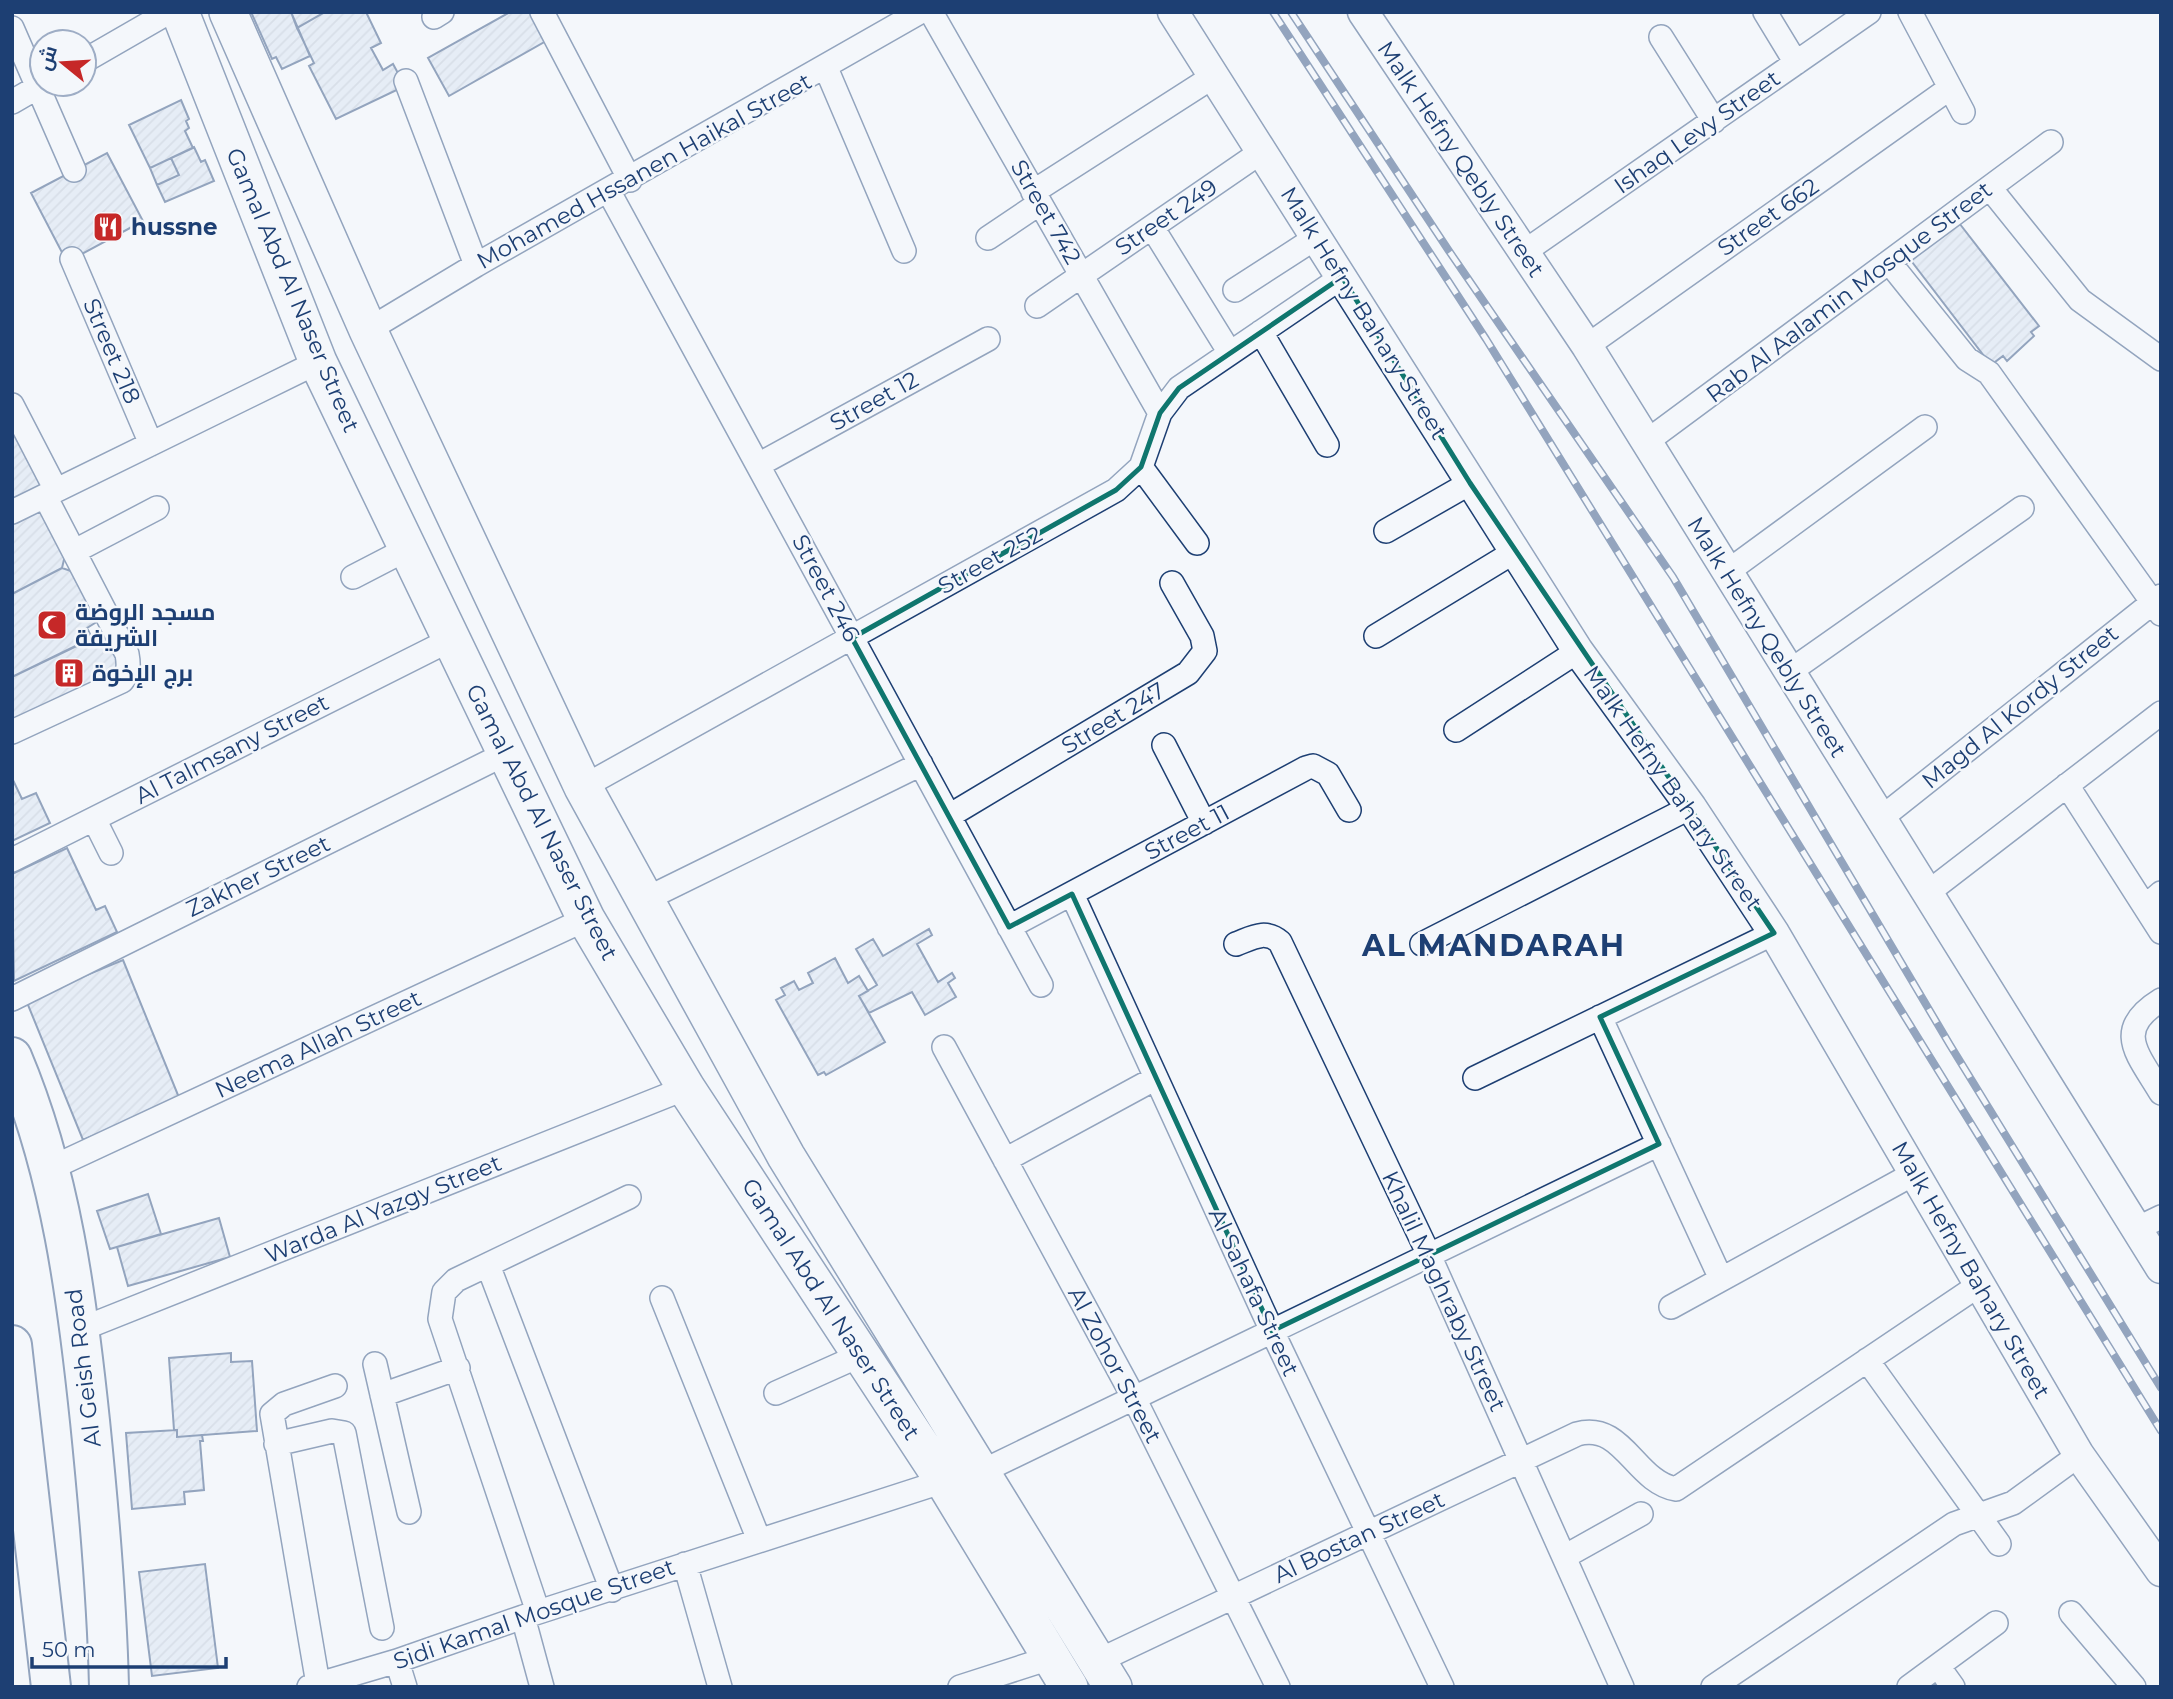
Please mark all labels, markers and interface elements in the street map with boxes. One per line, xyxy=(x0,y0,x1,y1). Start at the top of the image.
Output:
north arrow xyxy=(28,28,98,98)
street label: Malk Hefny Qebly Street xyxy=(1372,36,1550,282)
text: ش xyxy=(33,43,62,73)
street label: Ishaq Levy Street xyxy=(1609,64,1785,200)
street label: Mohamed Hssanen Haikal Street xyxy=(472,67,816,275)
street label: Gamal Abd Al Naser Street xyxy=(220,144,366,436)
street label: Street 742 xyxy=(1005,155,1087,269)
street label: Street 662 xyxy=(1712,172,1824,262)
street label: Street 249 xyxy=(1110,173,1222,261)
street label: Rab Al Aalamin Mosque Street xyxy=(1701,175,1997,409)
street label: Malk Hefny Bahary Street xyxy=(1275,182,1453,444)
restaurant icon: hussne xyxy=(91,210,125,244)
place label: hussne xyxy=(131,213,218,241)
street label: Street 218 xyxy=(77,294,147,408)
street label: Street 12 xyxy=(825,365,923,437)
street label: Malk Hefny Qebly Street xyxy=(1681,512,1853,762)
street label: Street 252 xyxy=(933,520,1047,600)
street label: Street 246 xyxy=(786,530,866,646)
place label: مسجد الروضة الشريفة xyxy=(75,598,215,652)
mosque icon: مسجد الروضة الشريفة xyxy=(35,608,69,642)
street label: Magd Al Kordy Street xyxy=(1916,619,2124,795)
building icon: برج الإخوة xyxy=(52,656,86,690)
place label: برج الإخوة xyxy=(92,659,193,689)
street label: Malk Hefny Bahary Street xyxy=(1578,660,1768,916)
street label: Street 247 xyxy=(1056,676,1170,760)
street label: Gamal Abd Al Naser Street xyxy=(460,679,624,965)
street label: Al Talmsany Street xyxy=(131,688,333,810)
street label: Street 11 xyxy=(1140,798,1234,866)
street label: Zakher Street xyxy=(182,829,334,923)
district label: AL MANDARAH xyxy=(1361,927,1626,964)
street label: Neema Allah Street xyxy=(211,984,425,1104)
street label: Malk Hefny Bahary Street xyxy=(1886,1136,2056,1404)
street label: Warda Al Yazgy Street xyxy=(261,1149,505,1269)
street label: Khalil Maghraby Street xyxy=(1376,1166,1512,1416)
street label: Gamal Abd Al Naser Street xyxy=(736,1173,926,1445)
street label: Al Sahafa Street xyxy=(1203,1203,1305,1381)
street label: Al Zohor Street xyxy=(1062,1282,1168,1448)
street label: Al Geish Road xyxy=(59,1287,107,1449)
street label: Al Bostan Street xyxy=(1269,1485,1449,1589)
street label: Sidi Kamal Mosque Street xyxy=(389,1553,679,1675)
scale bar xyxy=(32,1626,226,1670)
text: 50 m xyxy=(42,1637,96,1662)

